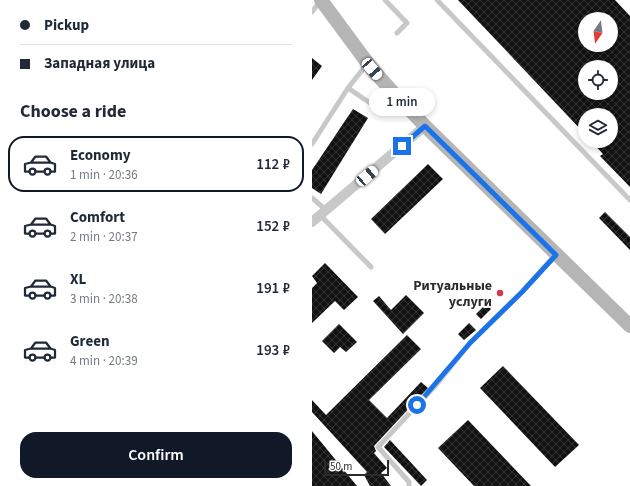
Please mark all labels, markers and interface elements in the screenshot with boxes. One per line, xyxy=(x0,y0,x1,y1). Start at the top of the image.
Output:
north arrow xyxy=(578,12,618,52)
map controls xyxy=(578,12,618,148)
text: Pickup xyxy=(44,15,89,36)
text: Западная улица xyxy=(44,53,155,74)
car xyxy=(360,56,384,82)
button: locate xyxy=(578,60,618,100)
callout: 1 min xyxy=(369,88,435,116)
text: 1 min xyxy=(387,93,417,111)
text: Choose a ride xyxy=(20,99,126,124)
button: layers xyxy=(578,108,618,148)
route end xyxy=(393,137,411,155)
text: Economy xyxy=(70,145,131,166)
icon: car xyxy=(22,146,58,182)
text: 112 ₽ xyxy=(256,154,290,175)
car xyxy=(354,164,380,188)
text: 1 min · 20:36 xyxy=(70,166,138,184)
text: Comfort xyxy=(70,207,125,228)
icon: car xyxy=(22,208,58,244)
text: 152 ₽ xyxy=(256,216,290,237)
text: 2 min · 20:37 xyxy=(70,228,138,246)
text: XL xyxy=(70,269,86,290)
icon: car xyxy=(22,270,58,306)
place label: Ритуальные услуги xyxy=(413,276,492,312)
text: 191 ₽ xyxy=(256,278,290,299)
marker: Ритуальные услуги xyxy=(495,288,505,298)
text: 3 min · 20:38 xyxy=(70,290,138,308)
text: Green xyxy=(70,331,110,352)
icon: car xyxy=(22,332,58,368)
text: 193 ₽ xyxy=(256,340,290,361)
text: 4 min · 20:39 xyxy=(70,352,138,370)
route start xyxy=(408,396,426,414)
button: Confirm xyxy=(20,432,292,478)
scale bar xyxy=(324,458,389,477)
text: 50 m xyxy=(330,459,352,474)

